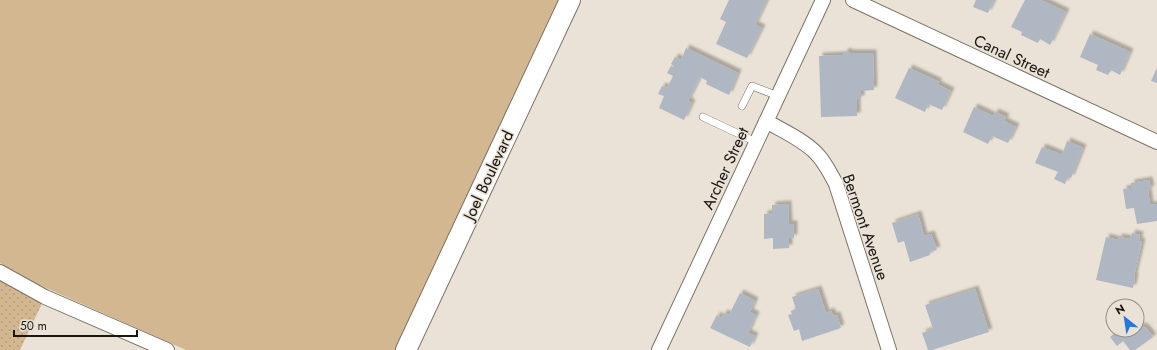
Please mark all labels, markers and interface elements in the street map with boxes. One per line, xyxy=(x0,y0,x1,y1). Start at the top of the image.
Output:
street label: Canal Street xyxy=(970,29,1054,84)
street label: Archer Street xyxy=(696,123,755,213)
street label: Joel Boulevard xyxy=(457,127,519,226)
street label: Bermont Avenue xyxy=(837,171,894,283)
north arrow xyxy=(1105,298,1145,338)
text: N xyxy=(1112,300,1128,318)
scale bar xyxy=(14,312,137,338)
text: 50 m xyxy=(20,317,47,335)

